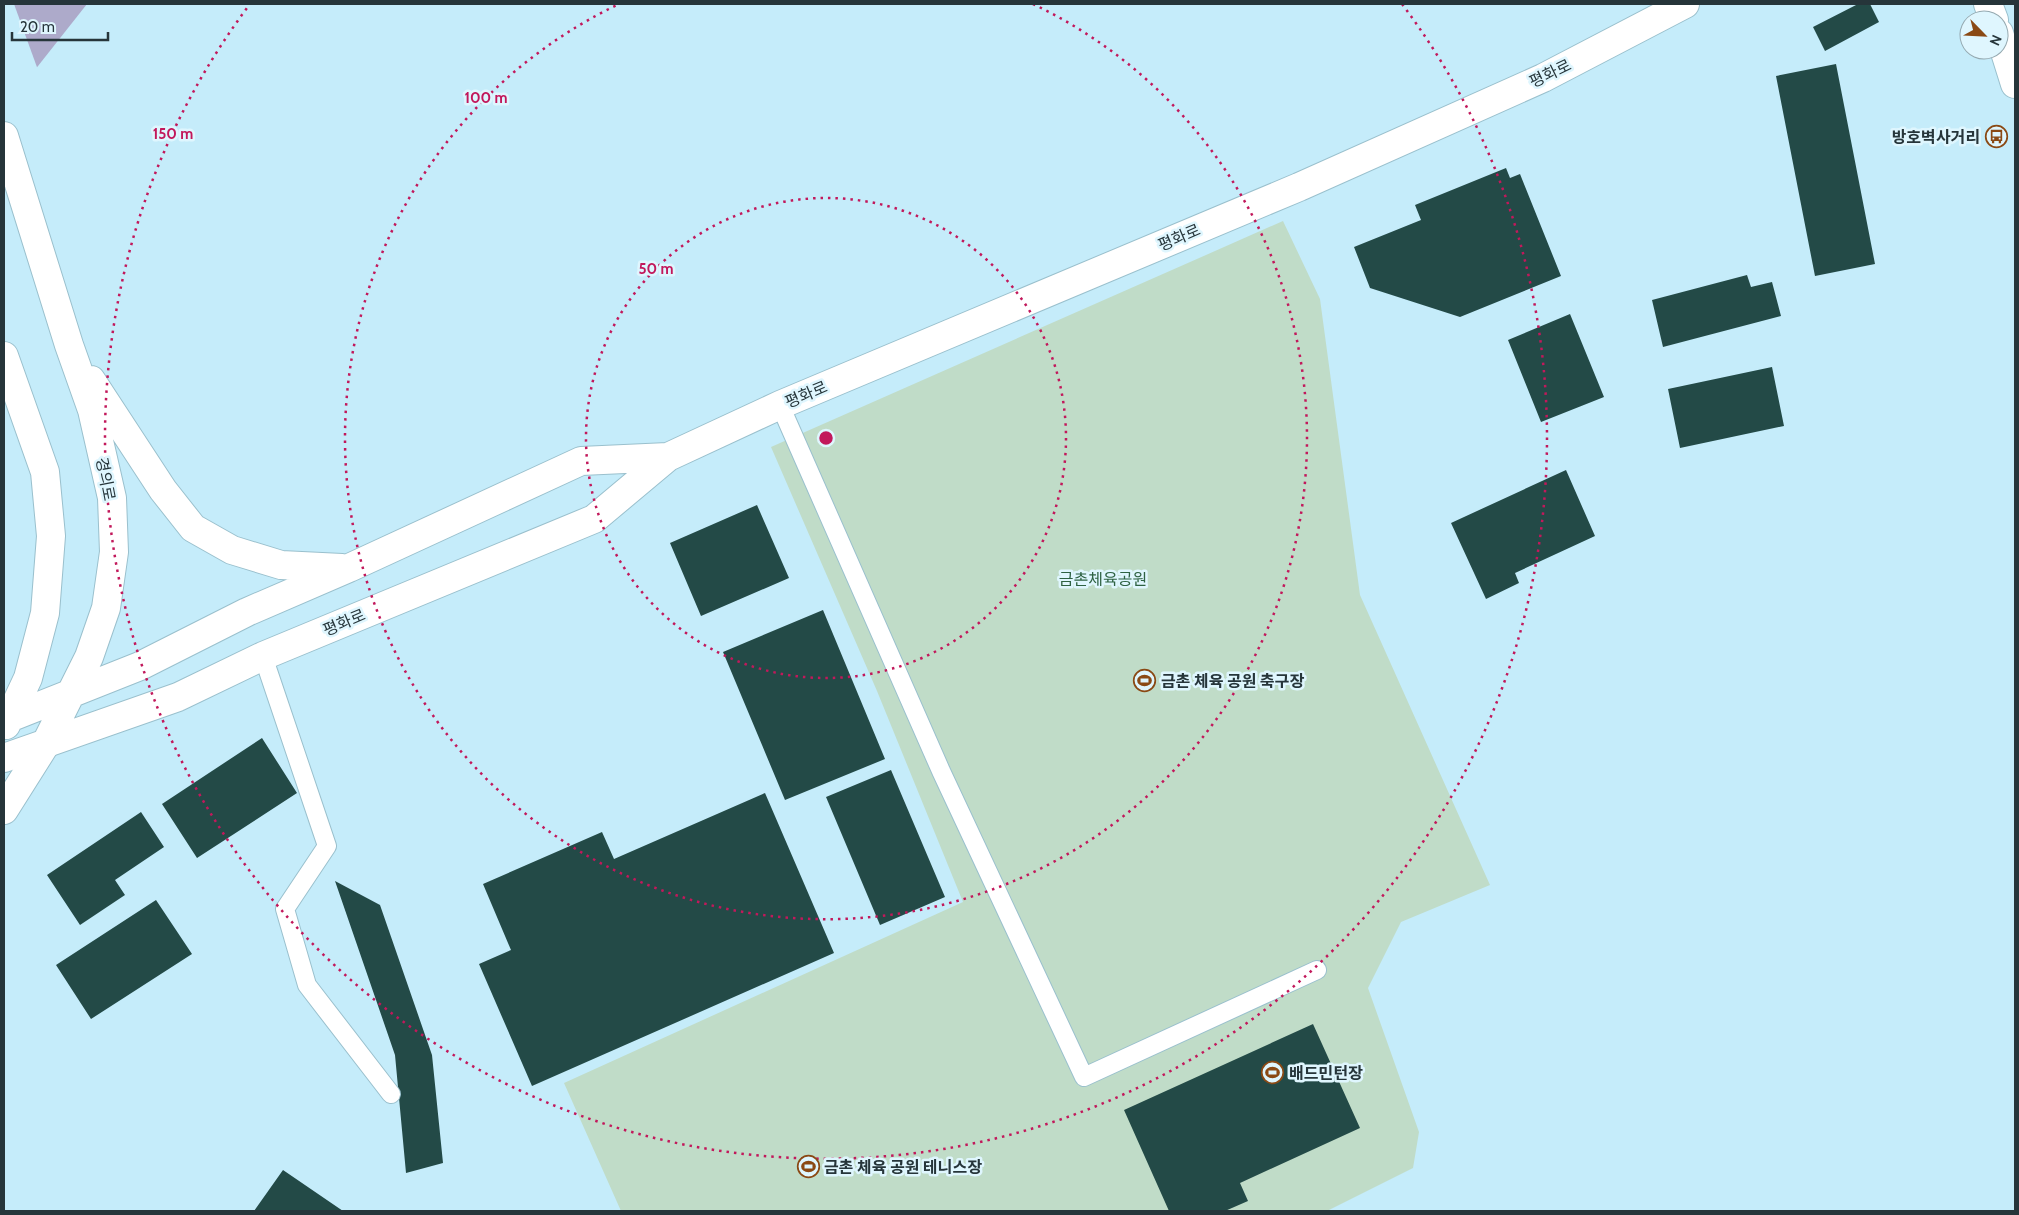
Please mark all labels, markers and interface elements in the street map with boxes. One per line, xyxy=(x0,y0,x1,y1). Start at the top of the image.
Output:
scale bar xyxy=(12,10,109,42)
north arrow xyxy=(1959,10,2009,60)
text: 20 m xyxy=(20,18,55,36)
text: N xyxy=(1986,32,2006,48)
street label: 평화로 xyxy=(1526,55,1574,92)
text: 100 m xyxy=(464,89,508,107)
text: 150 m xyxy=(153,125,193,143)
bus stop icon: 방호벽사거리 xyxy=(1984,125,2008,149)
place label: 방호벽사거리 xyxy=(1892,128,1980,147)
street label: 평화로 xyxy=(1155,220,1203,255)
text: 50 m xyxy=(638,260,674,278)
street label: 평화로 xyxy=(782,377,830,412)
centre of rings xyxy=(817,429,835,447)
street label: 경의로 xyxy=(92,456,119,503)
park label: 금촌체육공원 xyxy=(1059,570,1147,589)
street label: 평화로 xyxy=(320,605,368,640)
sports icon: 금촌 체육 공원 축구장 xyxy=(1133,669,1157,693)
place label: 금촌 체육 공원 축구장 xyxy=(1161,672,1305,691)
sports icon: 배드민턴장 xyxy=(1261,1061,1285,1085)
place label: 배드민턴장 xyxy=(1289,1064,1363,1083)
sports icon: 금촌 체육 공원 테니스장 xyxy=(796,1155,820,1179)
place label: 금촌 체육 공원 테니스장 xyxy=(824,1158,982,1177)

